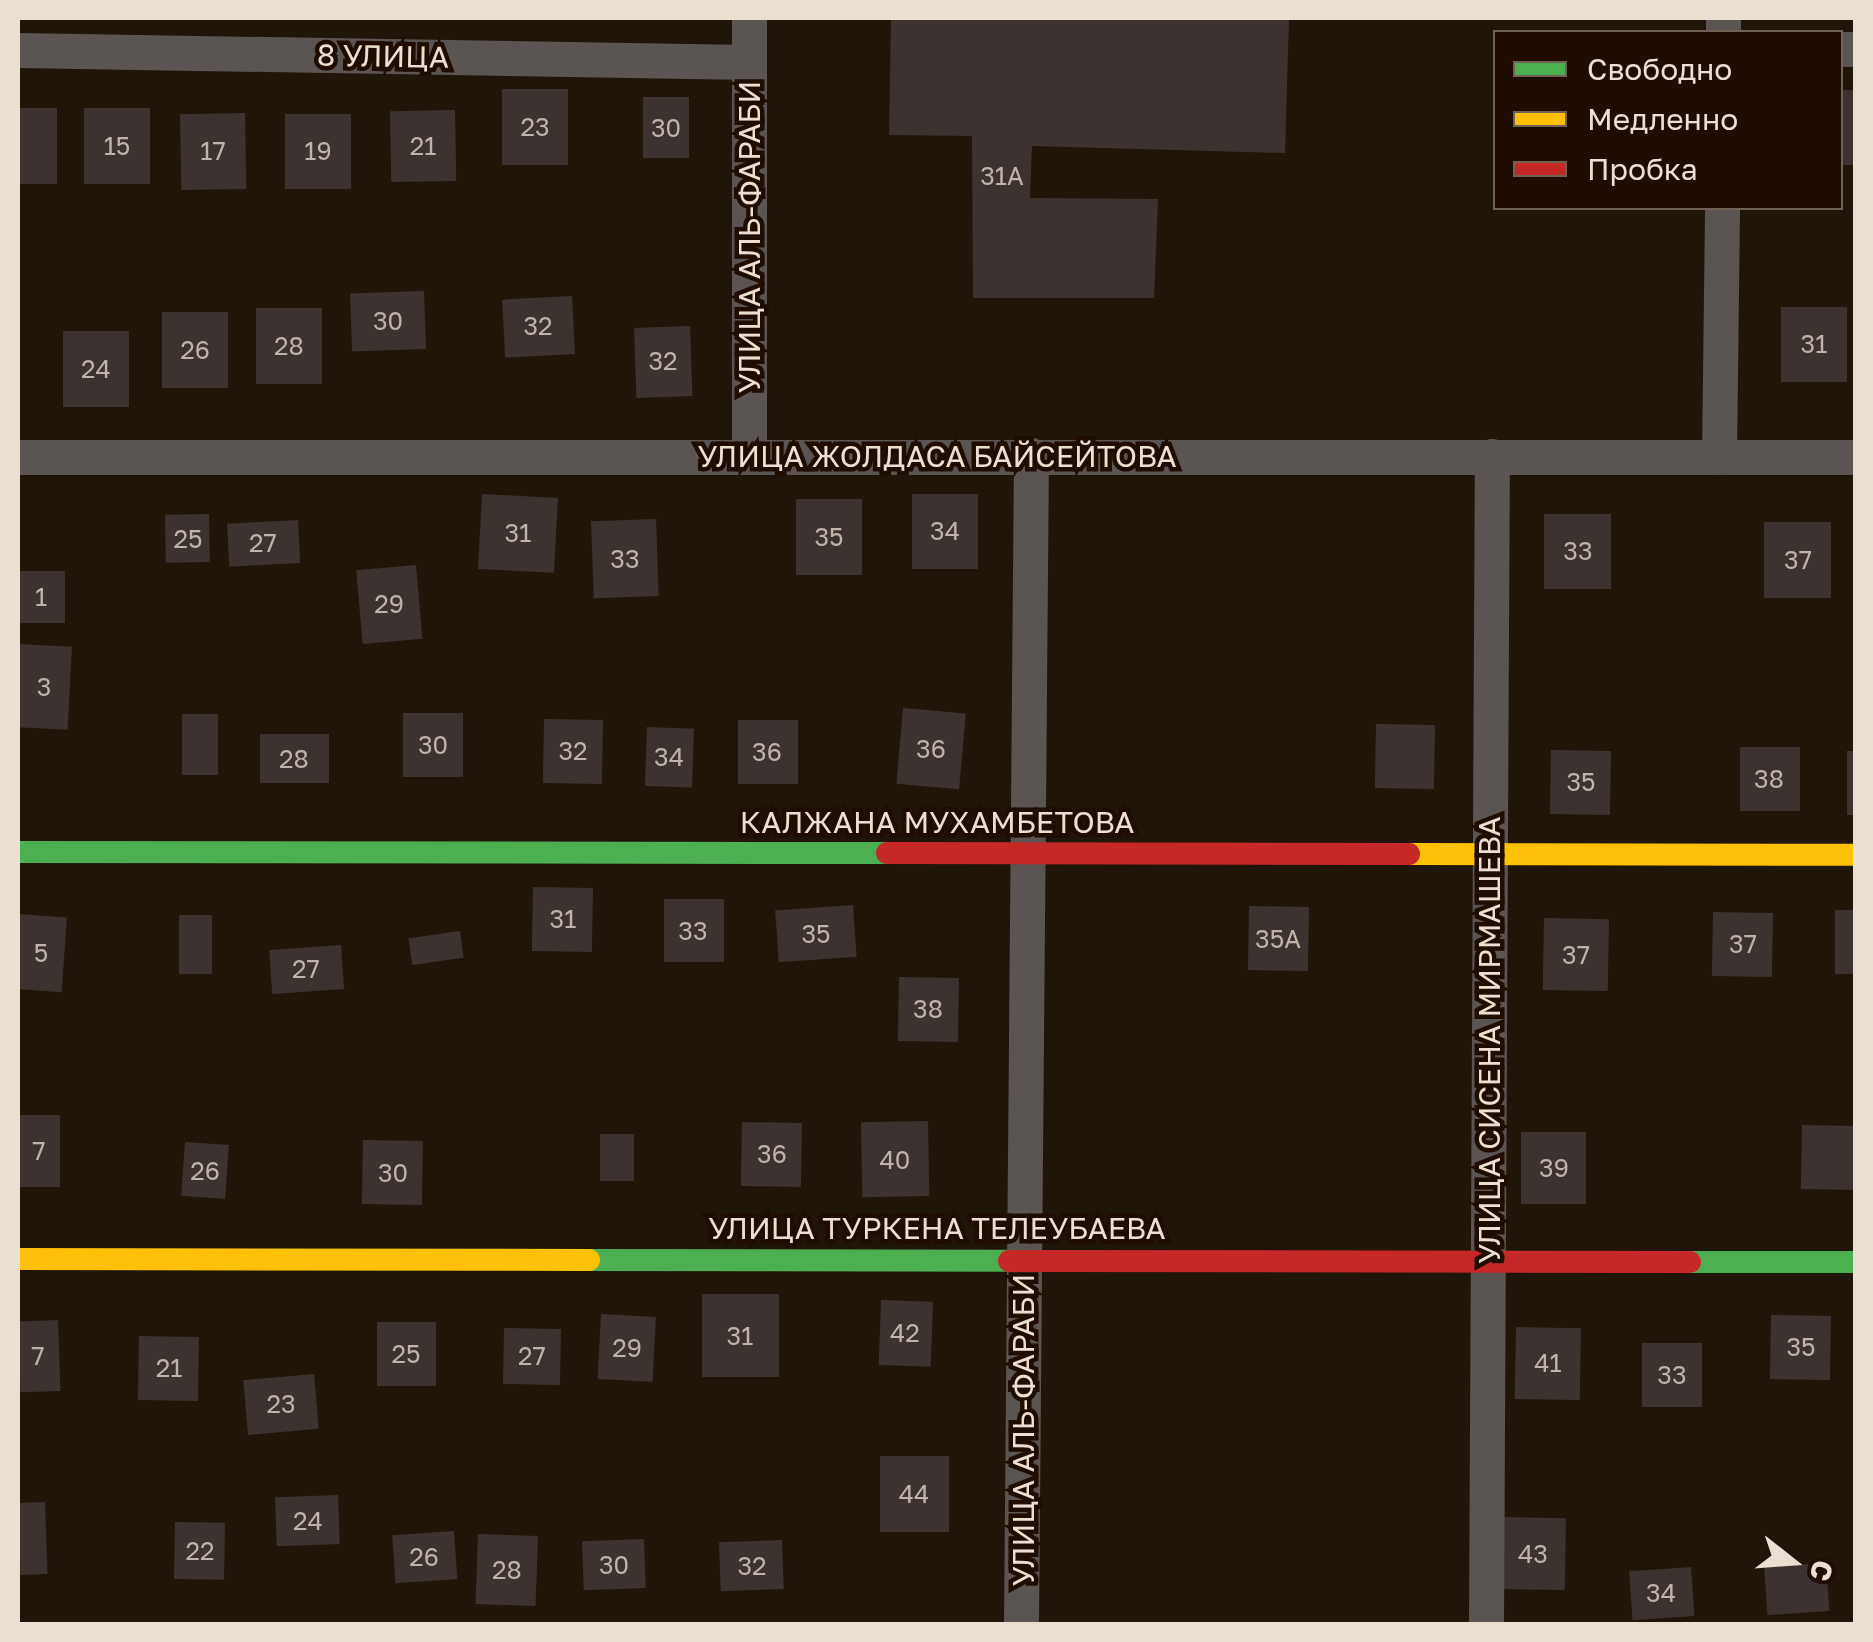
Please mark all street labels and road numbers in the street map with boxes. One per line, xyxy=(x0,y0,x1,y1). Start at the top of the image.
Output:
street label: 8 УЛИЦА xyxy=(317,37,449,75)
street label: УЛИЦА АЛЬ-ФАРАБИ xyxy=(731,81,767,393)
street label: УЛИЦА ЖОЛДАСА БАЙСЕЙТОВА xyxy=(697,438,1177,474)
street label: КАЛЖАНА МУХАМБЕТОВА xyxy=(740,804,1134,840)
street label: УЛИЦА СИСЕНА МИРМАШЕВА xyxy=(1471,816,1507,1264)
street label: УЛИЦА ТУРКЕНА ТЕЛЕУБАЕВА xyxy=(708,1210,1166,1246)
street label: УЛИЦА АЛЬ-ФАРАБИ xyxy=(1005,1274,1041,1586)

